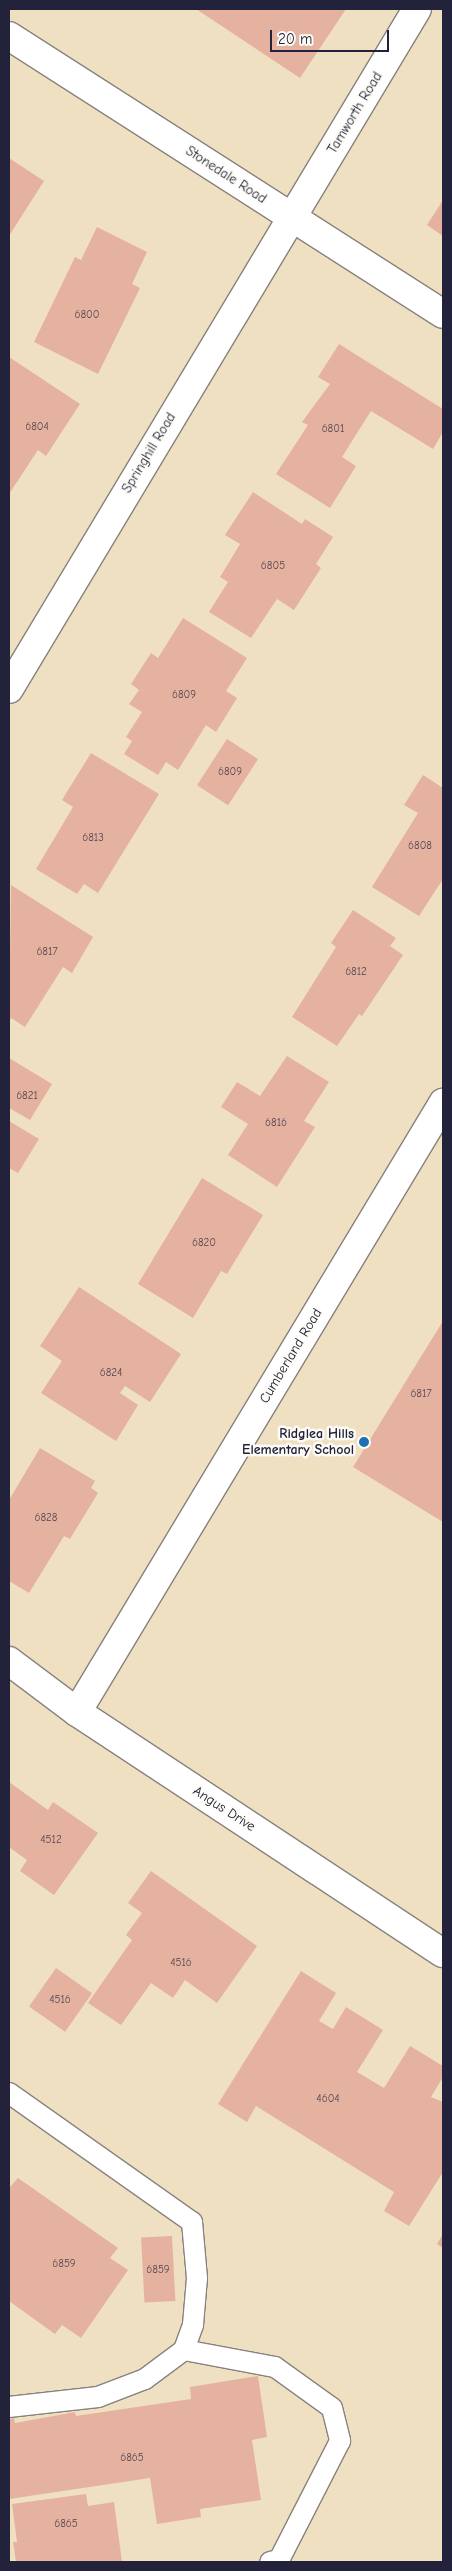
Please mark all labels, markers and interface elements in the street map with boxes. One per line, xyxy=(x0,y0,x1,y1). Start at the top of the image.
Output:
scale bar xyxy=(272,20,391,52)
text: 20 m xyxy=(278,30,312,48)
street label: Tamworth Road xyxy=(324,69,386,157)
street label: Stonedale Road xyxy=(182,143,270,207)
house number: 6800 xyxy=(74,308,100,322)
street label: Springhill Road xyxy=(118,410,180,496)
house number: 6804 xyxy=(25,420,49,434)
house number: 6801 xyxy=(322,422,344,436)
house number: 6805 xyxy=(261,559,285,573)
house number: 6809 xyxy=(172,688,196,702)
house number: 6809 xyxy=(218,765,242,779)
house number: 6813 xyxy=(82,831,104,845)
house number: 6808 xyxy=(408,839,432,853)
house number: 6817 xyxy=(36,945,58,959)
house number: 6812 xyxy=(345,965,367,979)
house number: 6821 xyxy=(16,1089,38,1103)
house number: 6816 xyxy=(265,1116,287,1130)
house number: 6820 xyxy=(192,1236,216,1250)
street label: Cumberland Road xyxy=(256,1305,326,1407)
house number: 6824 xyxy=(100,1366,122,1380)
house number: 6817 xyxy=(410,1387,432,1401)
place label: Ridglea Hills Elementary School xyxy=(242,1426,354,1458)
marker: Ridglea Hills Elementary School xyxy=(358,1436,370,1448)
house number: 6828 xyxy=(34,1511,58,1525)
street label: Angus Drive xyxy=(190,1783,258,1835)
house number: 4512 xyxy=(40,1833,62,1847)
house number: 4516 xyxy=(170,1956,192,1970)
house number: 4516 xyxy=(49,1993,71,2007)
house number: 4604 xyxy=(316,2092,340,2106)
house number: 6859 xyxy=(52,2257,76,2271)
house number: 6859 xyxy=(146,2263,170,2277)
house number: 6865 xyxy=(120,2451,144,2465)
house number: 6865 xyxy=(54,2517,78,2531)

